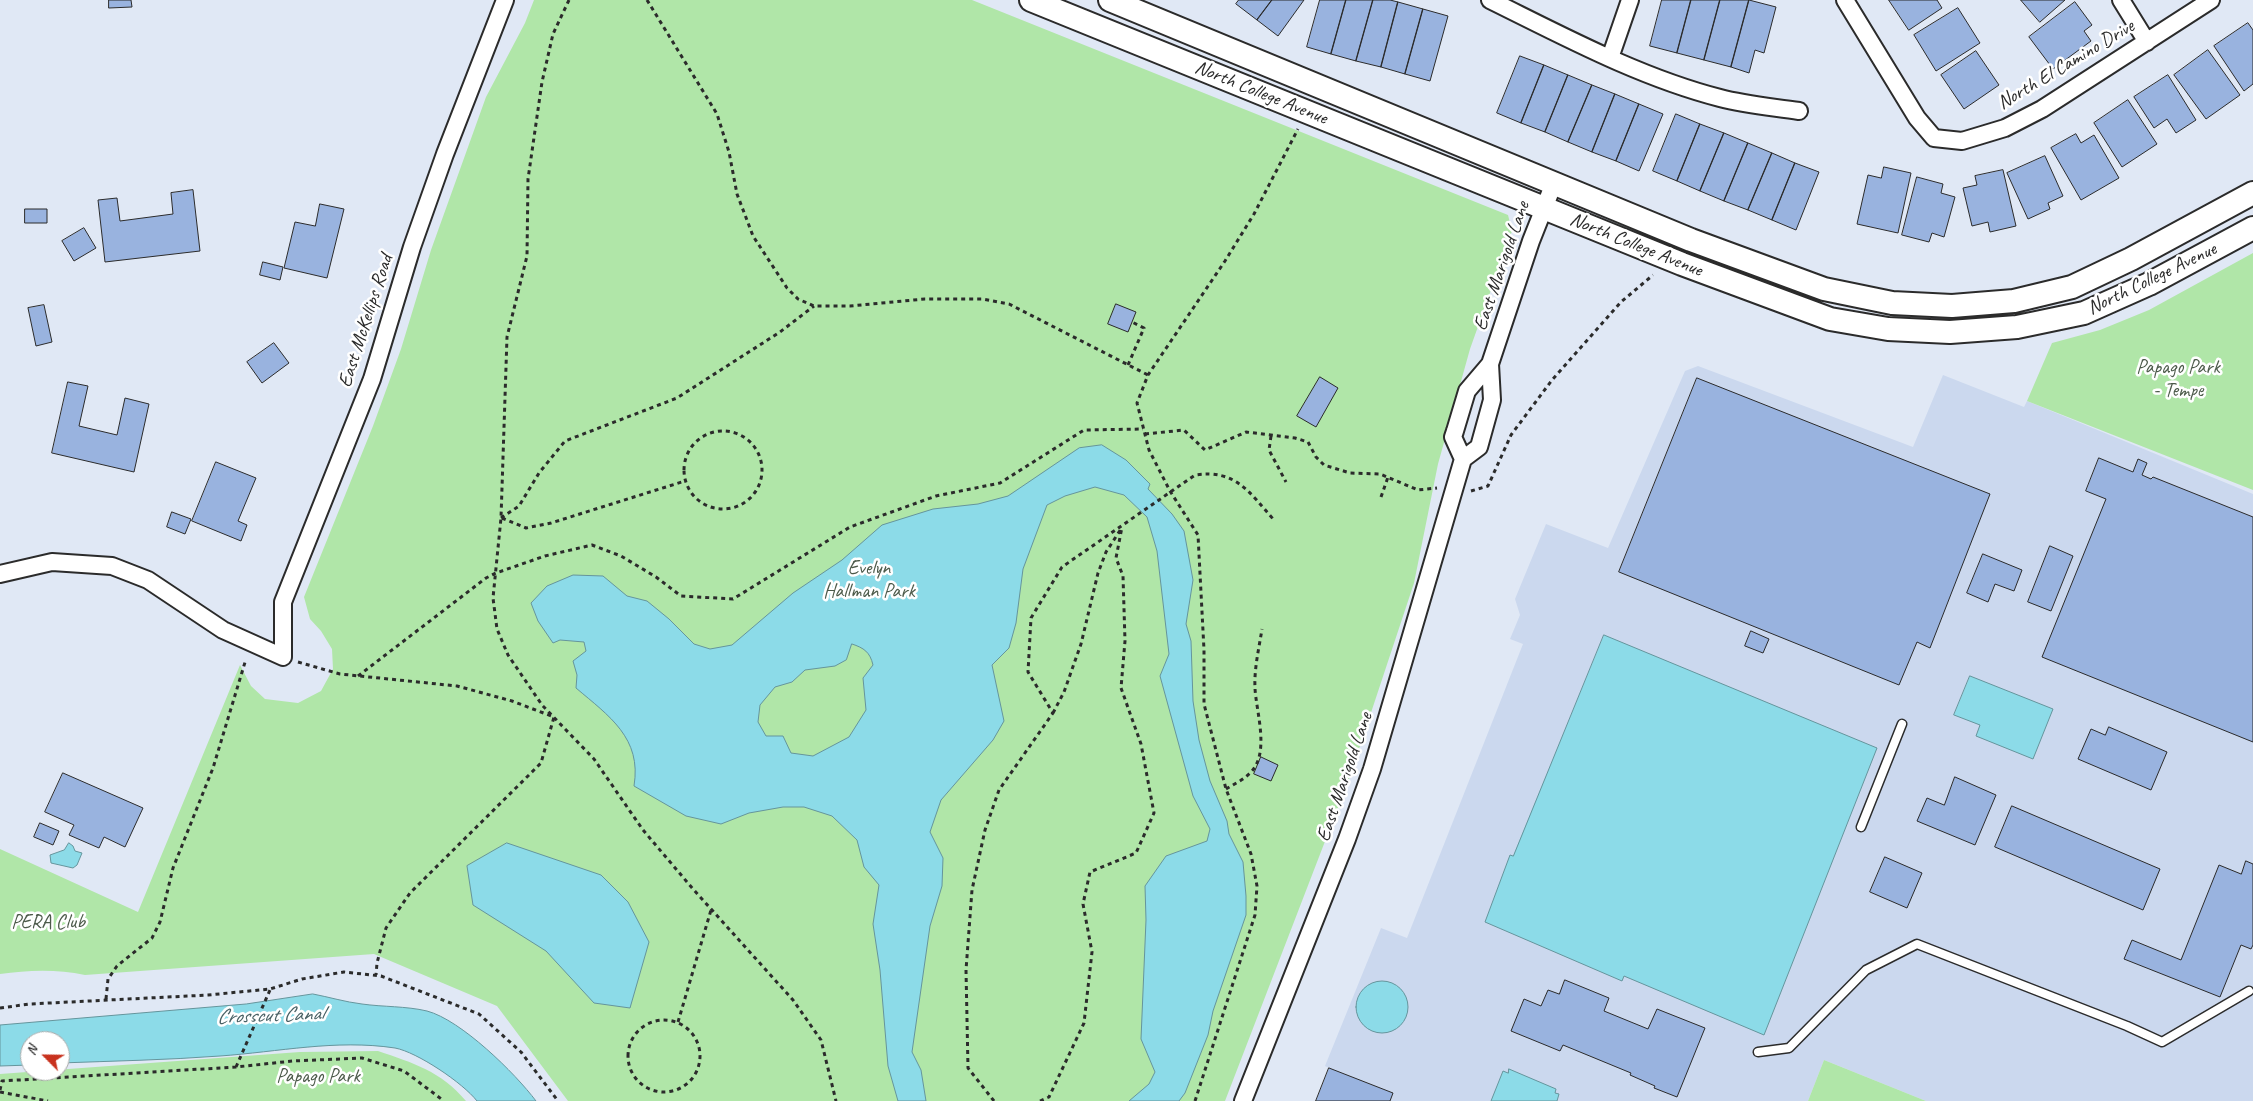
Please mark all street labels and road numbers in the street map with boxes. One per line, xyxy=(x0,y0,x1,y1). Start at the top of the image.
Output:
street label: North El Camino Drive xyxy=(1993,15,2139,115)
street label: North College Avenue xyxy=(1191,55,1331,131)
street label: East Marigold Lane xyxy=(1469,198,1535,334)
street label: North College Avenue xyxy=(1566,207,1706,283)
street label: North College Avenue xyxy=(2083,237,2221,321)
street label: East McKellips Road xyxy=(333,252,399,390)
street label: East Marigold Lane xyxy=(1312,709,1378,845)

